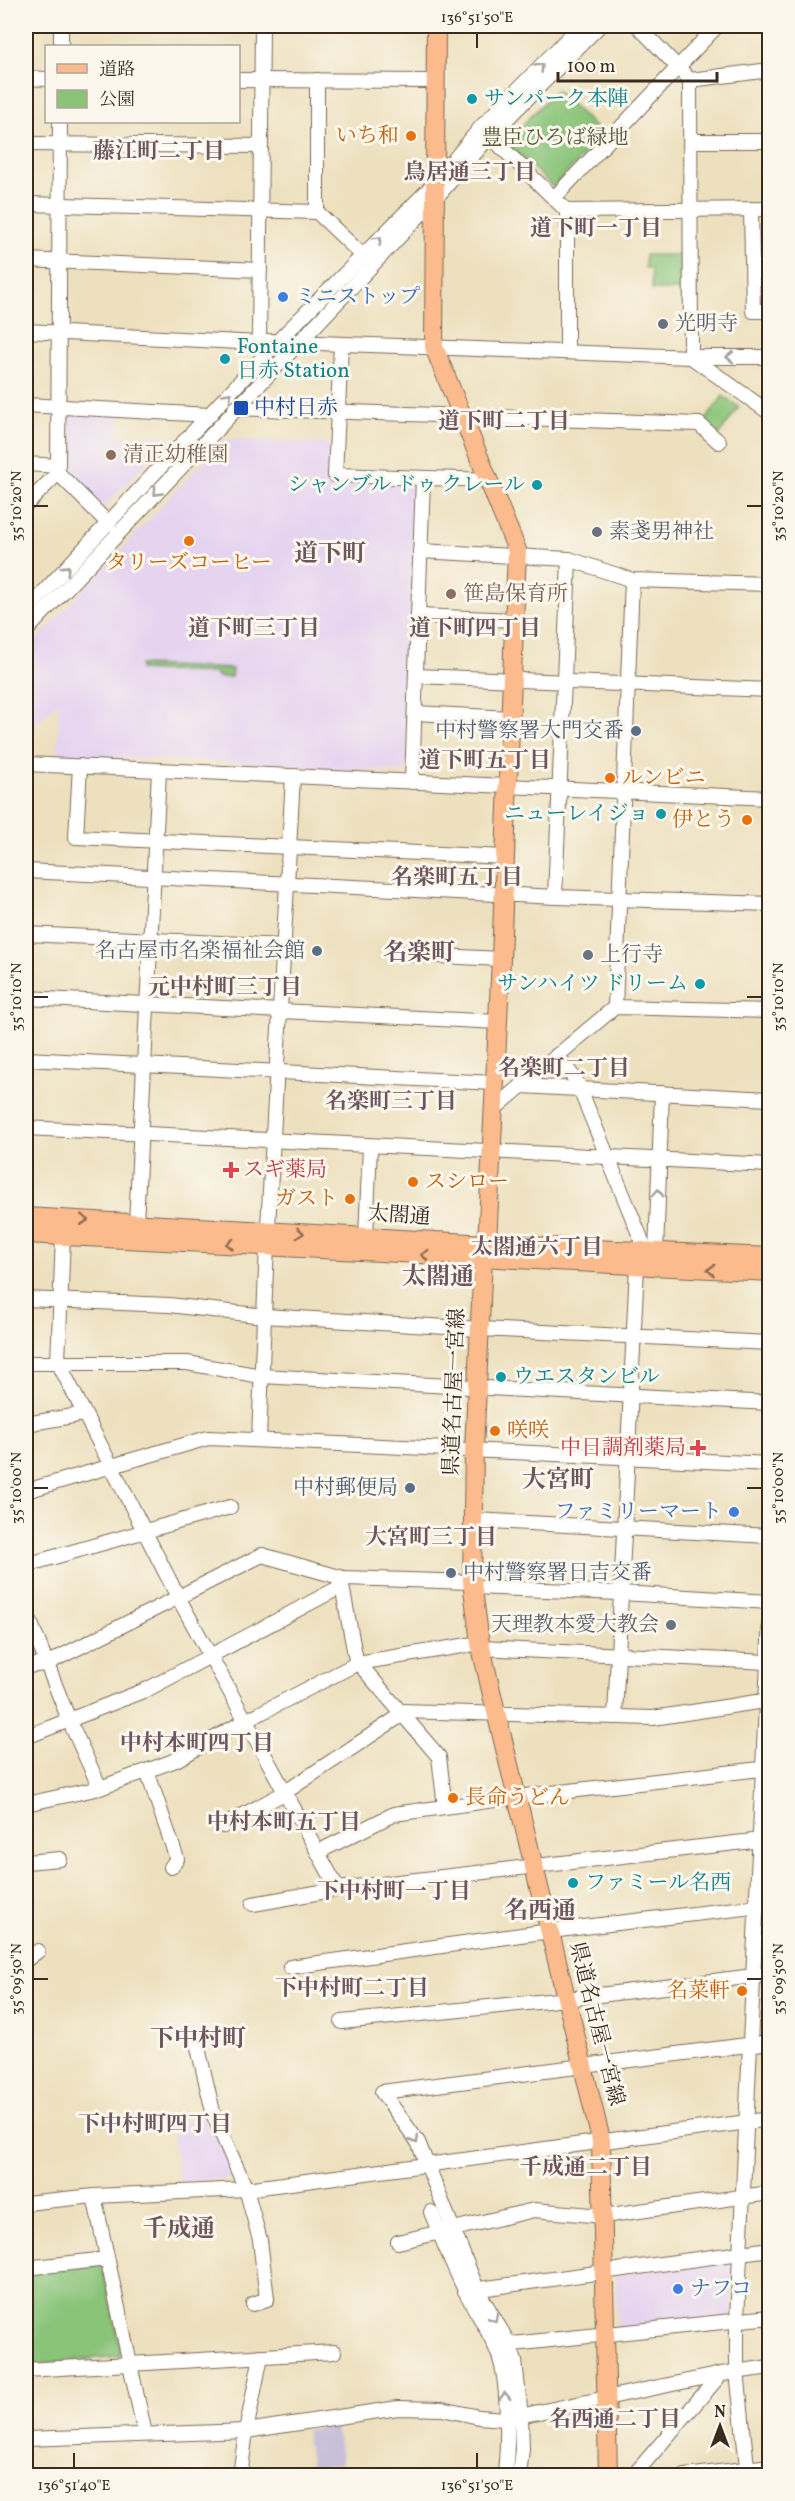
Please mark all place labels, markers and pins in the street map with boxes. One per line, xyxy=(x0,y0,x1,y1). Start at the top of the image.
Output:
place label: サンパーク本陣 xyxy=(484,85,628,114)
marker: サンパーク本陣 xyxy=(465,92,479,106)
place label: いち和 xyxy=(336,122,399,151)
marker: いち和 xyxy=(404,129,418,143)
place label: ミニストップ xyxy=(295,283,420,312)
marker: ミニストップ xyxy=(276,290,290,304)
place label: 光明寺 xyxy=(675,310,738,339)
marker: 光明寺 xyxy=(656,317,670,331)
place label: Fontaine 日赤 Station xyxy=(237,333,350,386)
marker: Fontaine 日赤 Station xyxy=(218,352,232,366)
place label: 中村日赤 xyxy=(254,394,338,423)
marker: 中村日赤 xyxy=(232,399,250,417)
place label: 清正幼稚園 xyxy=(123,441,228,470)
marker: 清正幼稚園 xyxy=(104,448,118,462)
place label: シャンブル ドゥ クレール xyxy=(288,471,525,500)
marker: シャンブル ドゥ クレール xyxy=(530,478,544,492)
place label: 素戔男神社 xyxy=(609,518,714,547)
marker: 素戔男神社 xyxy=(590,525,604,539)
marker: タリーズコーヒー xyxy=(182,534,196,548)
place label: タリーズコーヒー xyxy=(106,549,272,578)
place label: 笹島保育所 xyxy=(463,580,568,609)
marker: 笹島保育所 xyxy=(444,587,458,601)
place label: 中村警察署大門交番 xyxy=(435,717,624,746)
marker: 中村警察署大門交番 xyxy=(629,724,643,738)
place label: ルンビニ xyxy=(622,764,705,793)
marker: ルンビニ xyxy=(603,771,617,785)
place label: ニューレイジョ xyxy=(504,800,649,829)
place label: 伊とう xyxy=(672,806,735,835)
marker: ニューレイジョ xyxy=(654,807,668,821)
marker: 伊とう xyxy=(740,813,754,827)
place label: 名古屋市名楽福祉会館 xyxy=(95,937,305,966)
place label: 上行寺 xyxy=(600,941,663,970)
marker: 名古屋市名楽福祉会館 xyxy=(310,944,324,958)
marker: 上行寺 xyxy=(581,948,595,962)
place label: サンハイツ ドリーム xyxy=(497,970,688,999)
marker: サンハイツ ドリーム xyxy=(693,977,707,991)
place label: スギ薬局 xyxy=(243,1156,327,1185)
marker: スギ薬局 xyxy=(224,1163,238,1177)
place label: スシロー xyxy=(425,1168,509,1197)
marker: スシロー xyxy=(406,1175,420,1189)
place label: ガスト xyxy=(275,1185,338,1214)
marker: ガスト xyxy=(343,1192,357,1206)
place label: ウエスタンビル xyxy=(513,1363,660,1392)
marker: ウエスタンビル xyxy=(494,1370,508,1384)
place label: 咲咲 xyxy=(507,1417,549,1446)
marker: 咲咲 xyxy=(488,1424,502,1438)
place label: 中日調剤薬局 xyxy=(560,1434,686,1463)
marker: 中日調剤薬局 xyxy=(691,1441,705,1455)
place label: 中村郵便局 xyxy=(293,1474,398,1503)
marker: 中村郵便局 xyxy=(403,1481,417,1495)
place label: ファミリーマート xyxy=(554,1498,722,1527)
marker: ファミリーマート xyxy=(727,1505,741,1519)
place label: 中村警察署日吉交番 xyxy=(463,1559,652,1588)
marker: 中村警察署日吉交番 xyxy=(444,1566,458,1580)
place label: 天理教本愛大教会 xyxy=(491,1611,659,1640)
marker: 天理教本愛大教会 xyxy=(664,1618,678,1632)
place label: 長命うどん xyxy=(465,1784,570,1813)
marker: 長命うどん xyxy=(446,1791,460,1805)
place label: ファミール名西 xyxy=(585,1869,731,1898)
marker: ファミール名西 xyxy=(566,1876,580,1890)
place label: 名菜軒 xyxy=(667,1977,730,2006)
marker: 名菜軒 xyxy=(735,1984,749,1998)
place label: ナフコ xyxy=(690,2275,752,2304)
marker: ナフコ xyxy=(671,2282,685,2296)

